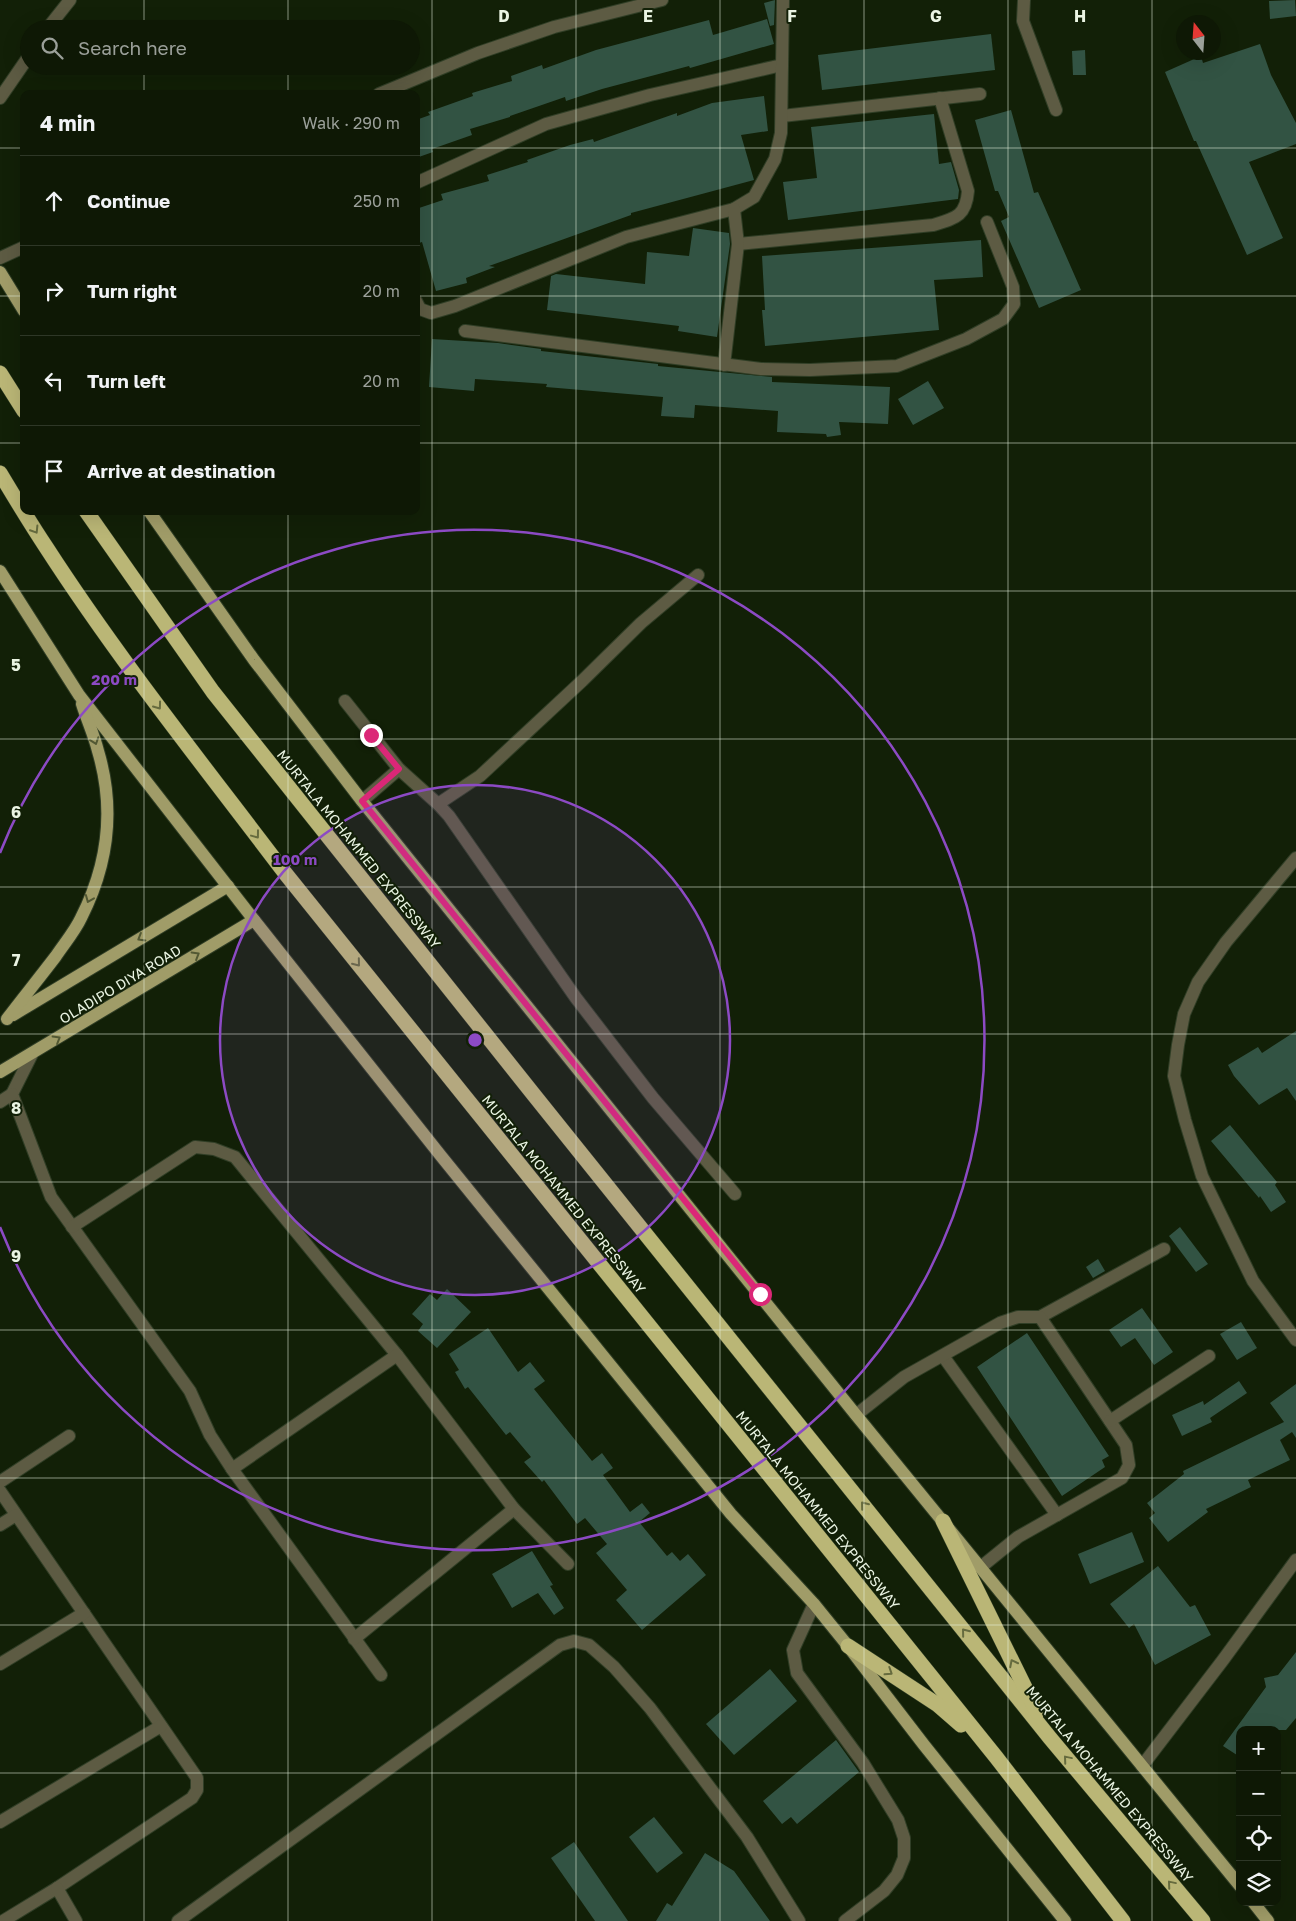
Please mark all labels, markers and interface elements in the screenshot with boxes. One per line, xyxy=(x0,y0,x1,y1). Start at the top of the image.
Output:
text: D xyxy=(498,6,510,26)
text: E xyxy=(643,6,653,26)
text: F xyxy=(787,6,797,26)
text: G xyxy=(930,6,942,26)
text: H xyxy=(1074,6,1086,26)
north arrow xyxy=(1176,15,1221,60)
search box xyxy=(20,20,420,75)
icon: search xyxy=(38,34,66,62)
text: Search here xyxy=(78,36,187,59)
text: 4 min xyxy=(40,110,95,136)
text: Walk · 290 m xyxy=(302,113,400,133)
icon: ahead xyxy=(40,187,68,215)
text: Continue xyxy=(87,189,170,212)
text: 250 m xyxy=(353,191,400,211)
icon: right xyxy=(40,277,68,305)
text: Turn right xyxy=(87,279,177,302)
text: 20 m xyxy=(363,281,400,301)
icon: left xyxy=(40,367,68,395)
text: Turn left xyxy=(87,369,166,392)
text: 20 m xyxy=(363,371,400,391)
icon: arrive xyxy=(40,457,68,485)
text: Arrive at destination xyxy=(87,459,275,482)
one-way arrow xyxy=(28,524,38,533)
text: 5 xyxy=(11,655,21,675)
text: 200 m xyxy=(91,670,137,688)
one-way arrow xyxy=(152,700,161,710)
route end xyxy=(360,724,383,747)
one-way arrow xyxy=(89,736,99,745)
street label: MURTALA MOHAMMED EXPRESSWAY xyxy=(274,746,444,952)
text: 6 xyxy=(11,802,21,822)
one-way arrow xyxy=(250,829,259,839)
text: 100 m xyxy=(273,850,317,868)
one-way arrow xyxy=(85,894,95,903)
one-way arrow xyxy=(137,932,146,942)
street label: OLADIPO DIYA ROAD xyxy=(56,941,184,1027)
text: 7 xyxy=(12,950,21,970)
one-way arrow xyxy=(191,952,200,962)
one-way arrow xyxy=(352,957,361,966)
centre of rings xyxy=(466,1031,484,1049)
one-way arrow xyxy=(52,1035,61,1045)
street label: MURTALA MOHAMMED EXPRESSWAY xyxy=(479,1091,649,1297)
text: 8 xyxy=(11,1098,21,1118)
text: 9 xyxy=(11,1246,21,1266)
route start xyxy=(749,1283,772,1306)
street label: MURTALA MOHAMMED EXPRESSWAY xyxy=(733,1407,903,1613)
one-way arrow xyxy=(860,1502,869,1511)
one-way arrow xyxy=(963,1629,971,1638)
one-way arrow xyxy=(1008,1659,1019,1668)
one-way arrow xyxy=(884,1666,893,1675)
street label: MURTALA MOHAMMED EXPRESSWAY xyxy=(1023,1683,1197,1885)
map controls xyxy=(1236,1726,1281,1906)
button: + xyxy=(1236,1726,1281,1771)
one-way arrow xyxy=(1064,1755,1073,1764)
button: − xyxy=(1236,1771,1281,1816)
button: locate xyxy=(1236,1816,1281,1861)
button: layers xyxy=(1236,1861,1281,1906)
one-way arrow xyxy=(1168,1880,1177,1889)

